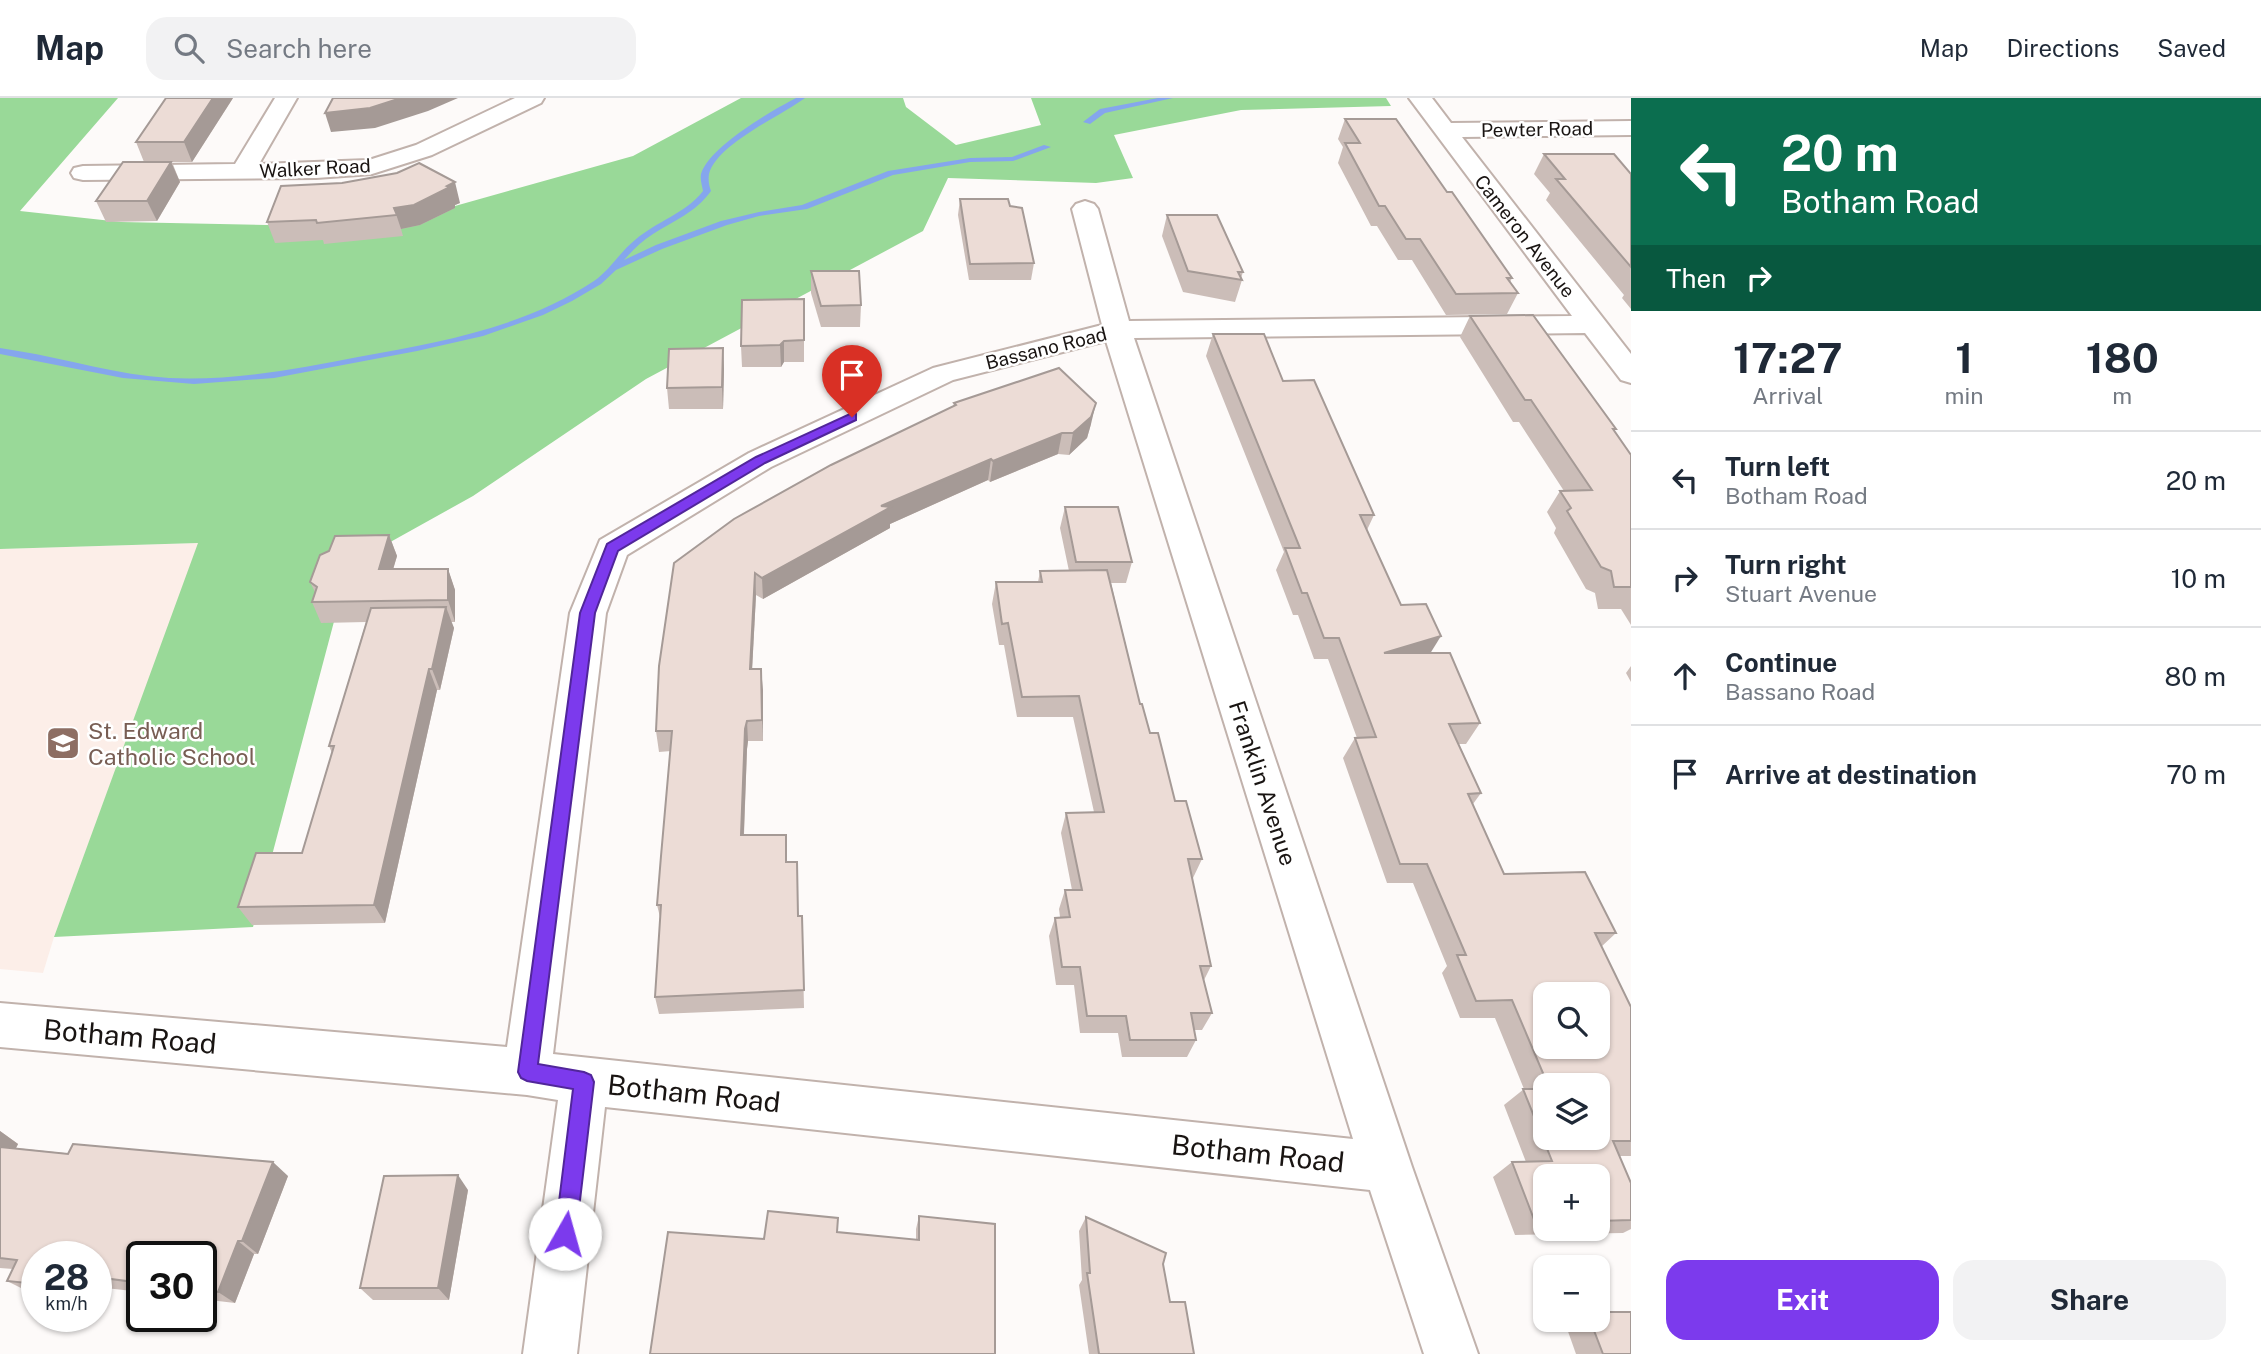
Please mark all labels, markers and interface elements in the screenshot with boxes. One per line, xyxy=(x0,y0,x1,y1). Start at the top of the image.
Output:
search box xyxy=(146,17,636,80)
text: Map xyxy=(35,29,104,67)
icon: search xyxy=(170,29,208,67)
text: Search here xyxy=(226,33,372,64)
text: Map xyxy=(1920,34,1969,62)
text: Directions xyxy=(2007,34,2119,62)
text: Saved xyxy=(2157,34,2226,62)
street label: Pewter Road xyxy=(1481,117,1593,141)
text: 20 m xyxy=(1781,124,1899,182)
icon: left xyxy=(1666,126,1757,217)
street label: Walker Road xyxy=(259,154,371,182)
street label: Cameron Avenue xyxy=(1470,170,1580,302)
text: Botham Road xyxy=(1781,183,1980,220)
icon: right xyxy=(1740,259,1778,297)
text: Then xyxy=(1666,263,1726,294)
street label: Bassano Road xyxy=(983,322,1109,374)
text: 17:27 xyxy=(1733,333,1843,382)
text: 1 xyxy=(1955,333,1973,382)
text: 180 xyxy=(2086,333,2159,382)
pin xyxy=(822,345,882,417)
icon: arrive xyxy=(833,356,871,394)
text: Arrival xyxy=(1752,382,1823,409)
text: min xyxy=(1945,382,1984,409)
text: m xyxy=(2112,382,2132,409)
text: Turn left xyxy=(1725,451,1830,482)
icon: left xyxy=(1666,461,1704,499)
text: 20 m xyxy=(2166,465,2226,496)
text: Botham Road xyxy=(1725,482,1868,509)
text: Turn right xyxy=(1725,549,1847,580)
icon: right xyxy=(1666,559,1704,597)
text: 10 m xyxy=(2171,563,2226,594)
text: Stuart Avenue xyxy=(1725,580,1877,607)
text: Continue xyxy=(1725,647,1837,678)
icon: ahead xyxy=(1666,657,1704,695)
text: 80 m xyxy=(2165,661,2226,692)
text: Bassano Road xyxy=(1725,678,1875,705)
street label: Franklin Avenue xyxy=(1224,697,1302,869)
place label: St. Edward Catholic School xyxy=(88,717,256,770)
school or university icon: St. Edward Catholic School xyxy=(44,724,82,762)
icon: arrive xyxy=(1666,755,1704,793)
text: Arrive at destination xyxy=(1725,759,1977,790)
text: 70 m xyxy=(2166,759,2226,790)
map controls xyxy=(1533,982,1610,1332)
button: search xyxy=(1533,982,1610,1059)
street label: Botham Road xyxy=(42,1012,218,1060)
street label: Botham Road xyxy=(606,1068,782,1118)
button: layers xyxy=(1533,1073,1610,1150)
street label: Botham Road xyxy=(1170,1128,1346,1178)
button: + xyxy=(1533,1164,1610,1241)
position arrow xyxy=(528,1197,602,1271)
speed limit sign: 30 xyxy=(126,1241,217,1332)
button: − xyxy=(1533,1255,1610,1332)
text: 28 xyxy=(44,1257,89,1298)
button: Exit xyxy=(1666,1260,1939,1340)
button: Share xyxy=(1953,1260,2226,1340)
text: km/h xyxy=(45,1293,88,1314)

